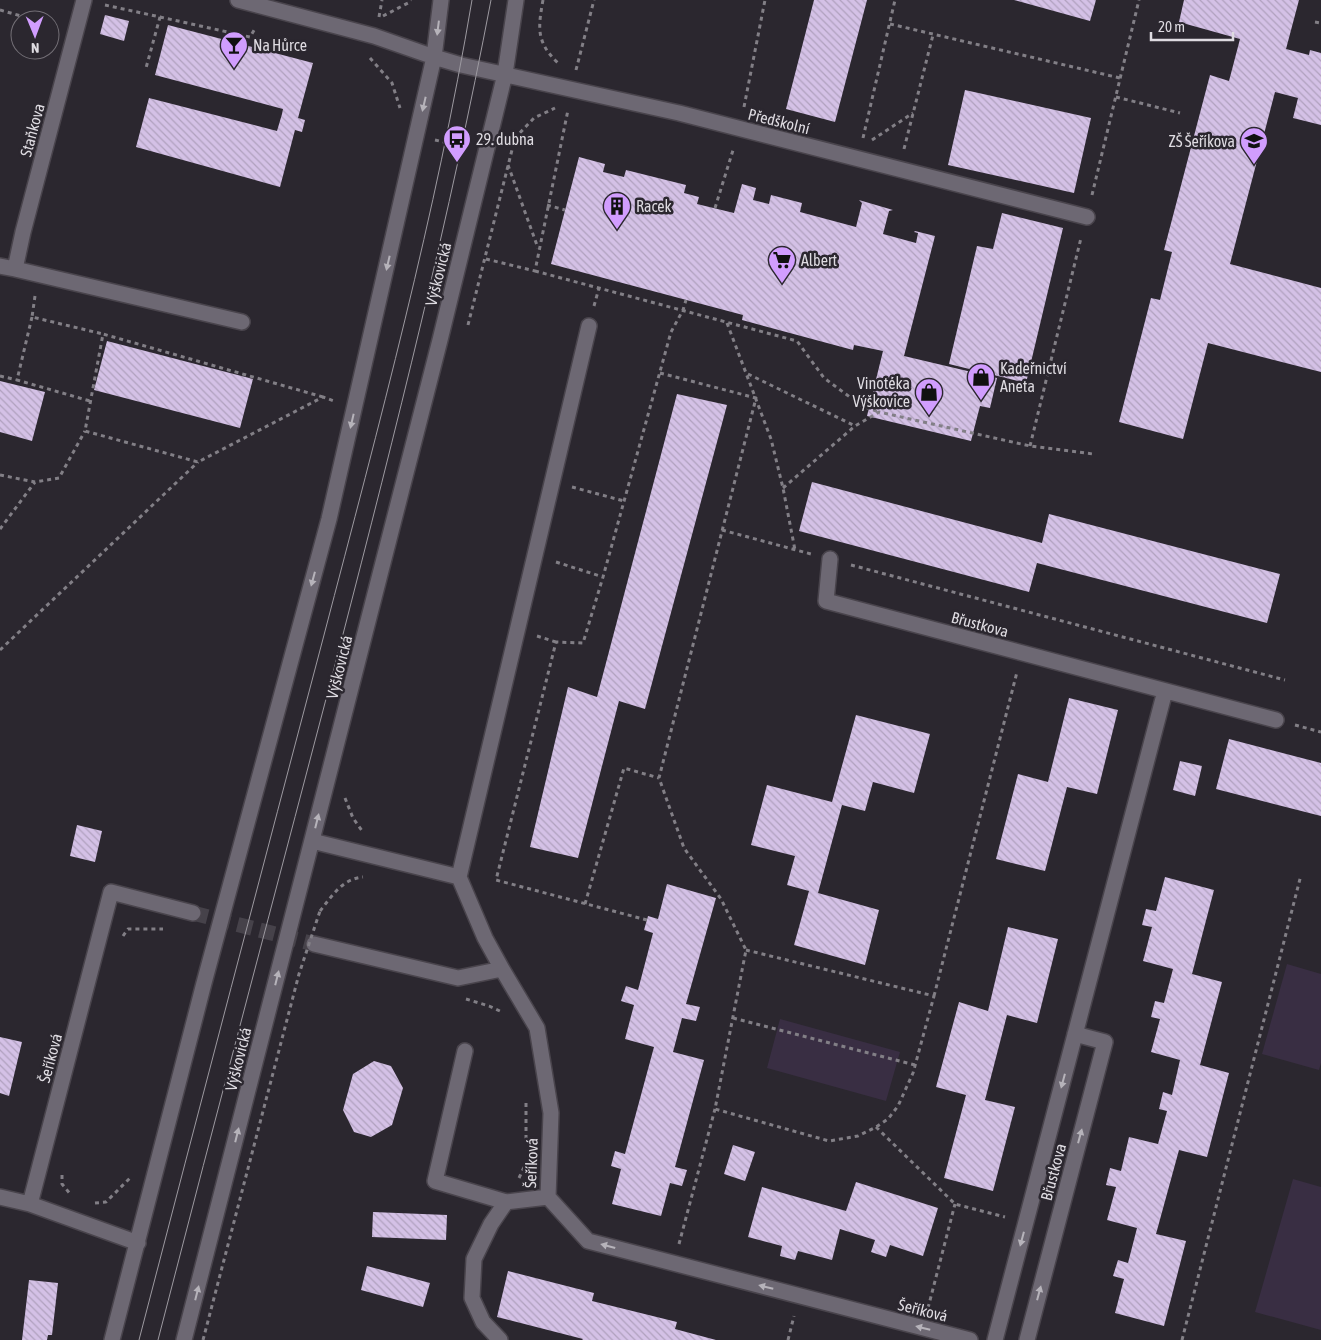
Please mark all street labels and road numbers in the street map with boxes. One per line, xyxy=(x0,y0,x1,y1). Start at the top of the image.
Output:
street label: Staňkova xyxy=(16,101,48,159)
street label: Předškolní xyxy=(746,105,812,137)
street label: Výškovická xyxy=(421,240,456,308)
street label: Břustkova xyxy=(950,608,1010,640)
street label: Výškovická xyxy=(322,633,357,701)
street label: Výškovická xyxy=(221,1025,256,1093)
street label: Šeříková xyxy=(35,1031,65,1085)
street label: Šeříková xyxy=(521,1138,541,1188)
street label: Břustkova xyxy=(1037,1142,1069,1202)
street label: Šeříková xyxy=(896,1295,950,1325)

